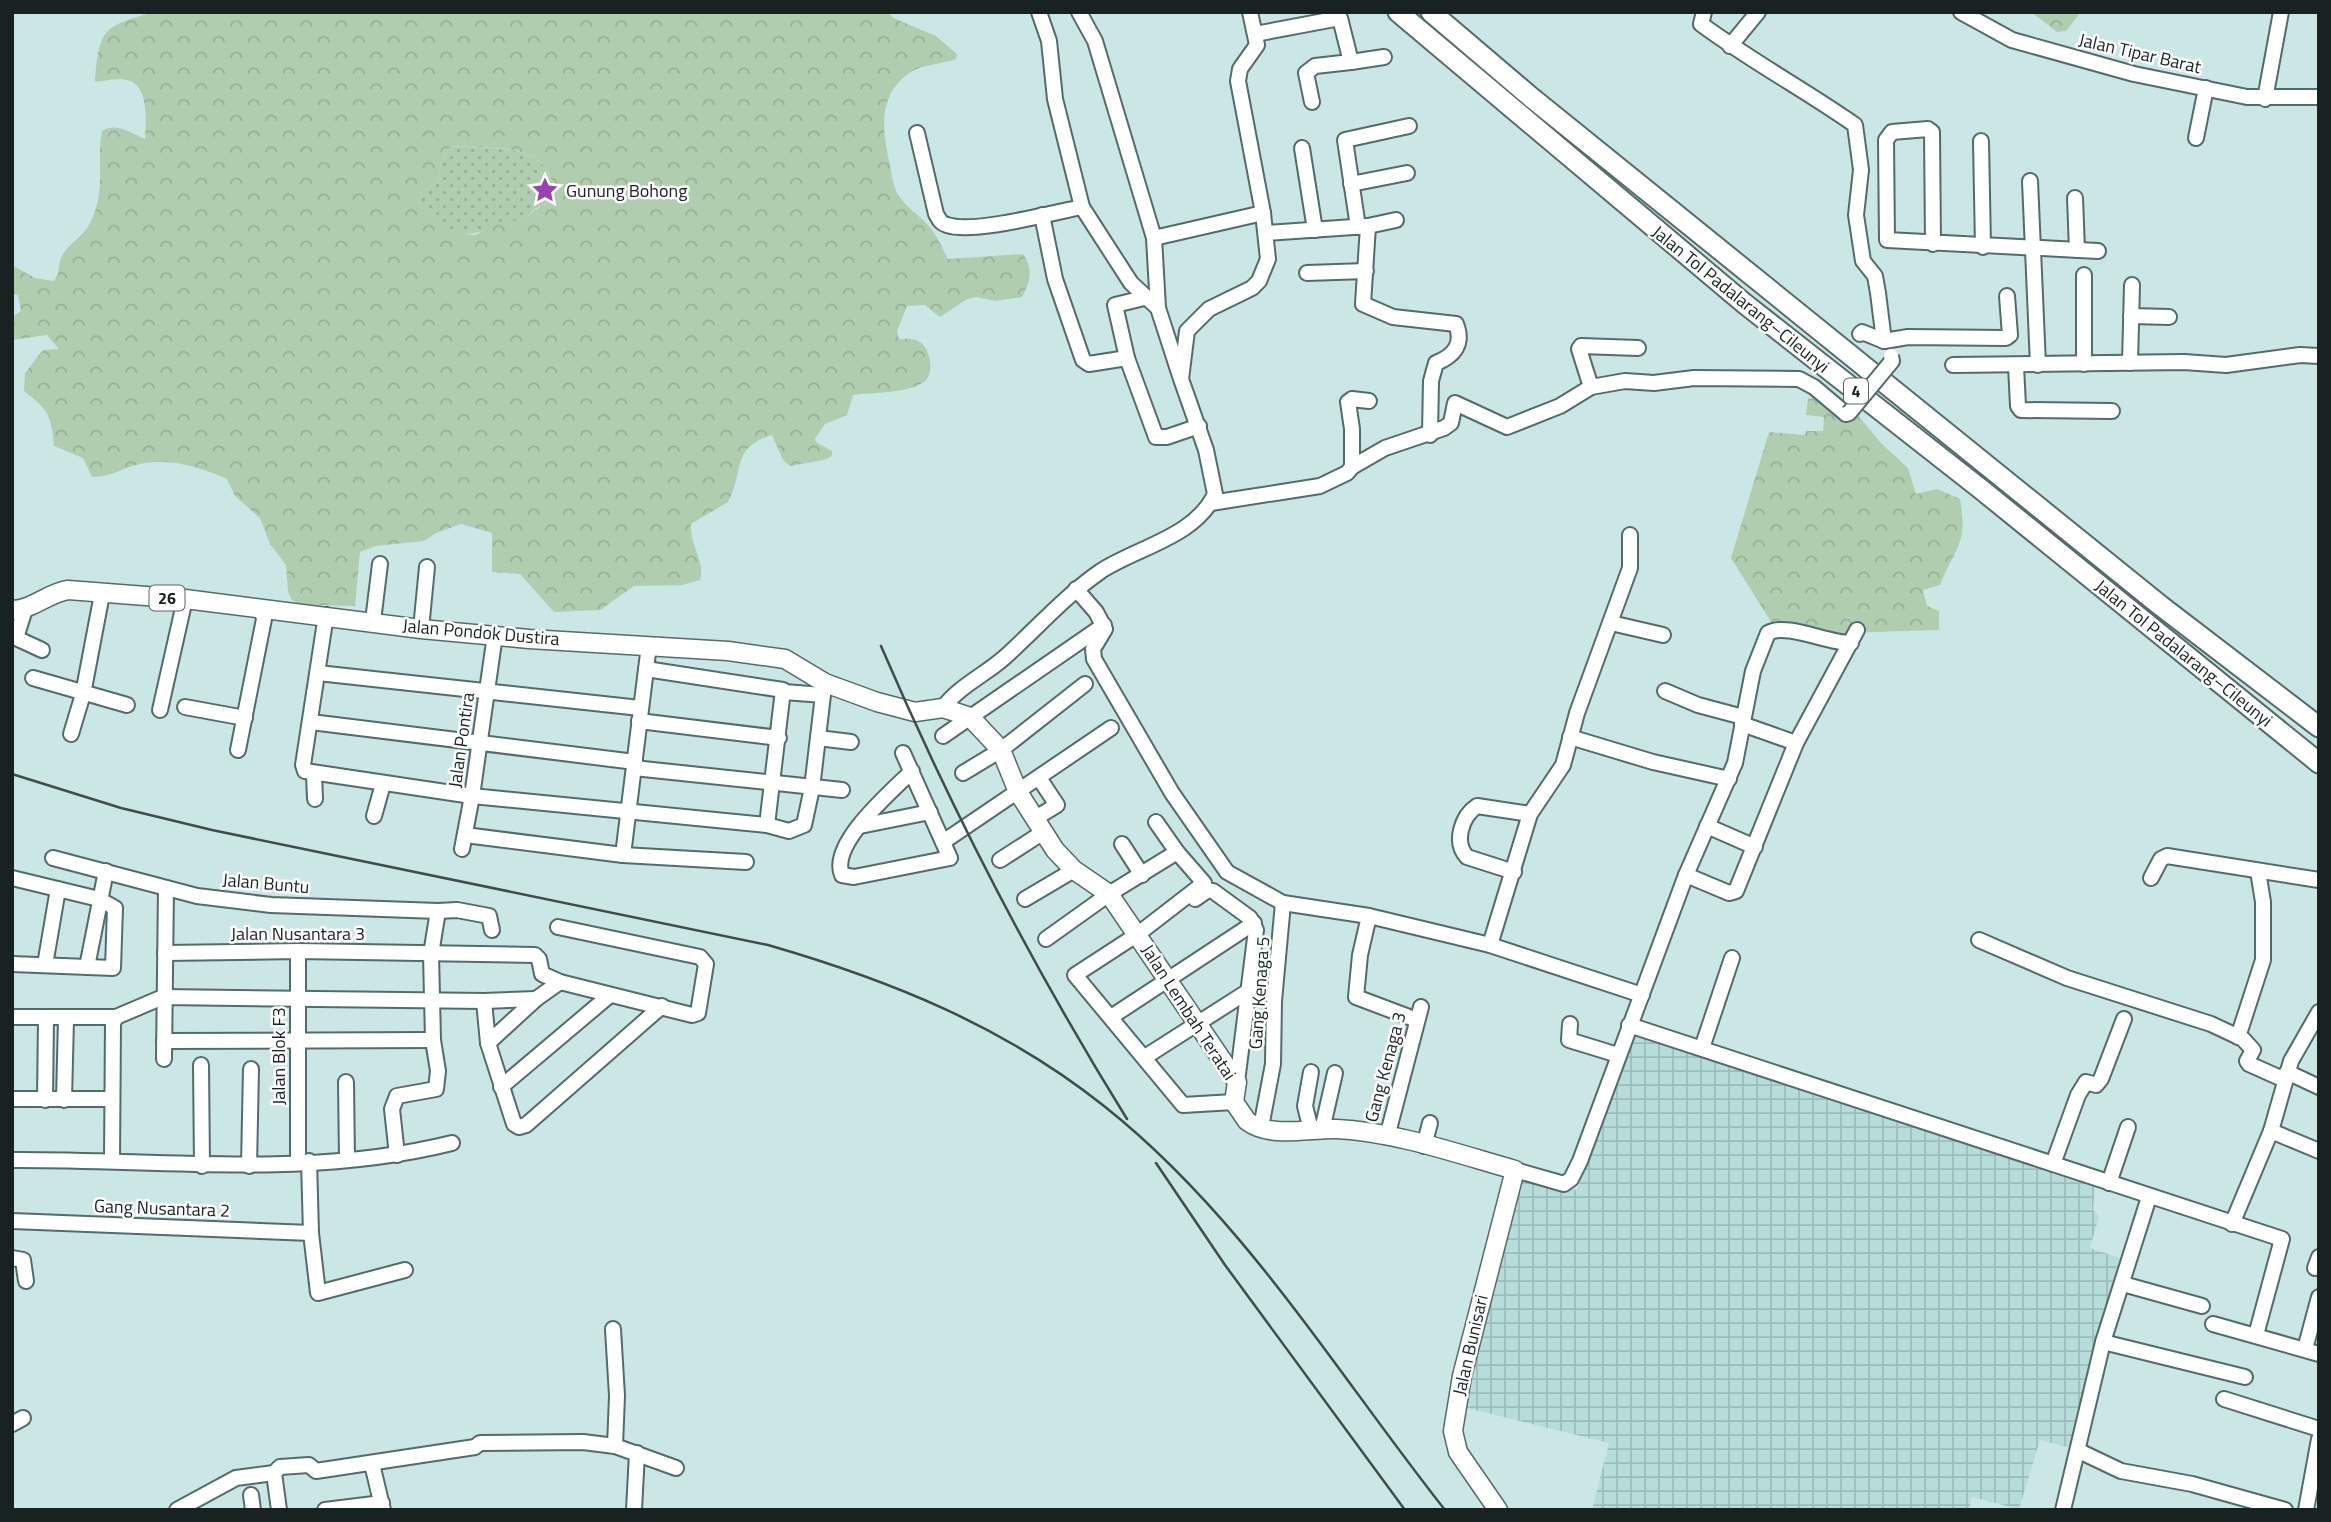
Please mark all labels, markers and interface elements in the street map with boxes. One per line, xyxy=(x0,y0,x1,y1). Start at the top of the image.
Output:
street label: Jalan Tipar Barat xyxy=(2076,26,2204,80)
place icon: Gunung Bohong xyxy=(530,175,560,205)
place label: Gunung Bohong xyxy=(566,177,687,204)
street label: Jalan Tol Padalarang–Cileunyi xyxy=(1646,219,1836,379)
road number: 4 xyxy=(1844,378,1868,404)
street label: Jalan Tol Padalarang–Cileunyi xyxy=(2089,573,2279,733)
road number: 26 xyxy=(150,586,184,610)
street label: Jalan Pondok Dustira xyxy=(401,612,561,652)
street label: Jalan Pontira xyxy=(441,690,481,790)
street label: Jalan Buntu xyxy=(221,866,311,900)
street label: Jalan Nusantara 3 xyxy=(231,920,365,947)
street label: Gang Kenaga 5 xyxy=(1242,936,1276,1050)
street label: Jalan Lembah Teratai xyxy=(1135,939,1243,1085)
street label: Jalan Blok F3 xyxy=(265,1007,292,1105)
street label: Gang Kenaga 3 xyxy=(1357,1009,1413,1125)
street label: Gang Nusantara 2 xyxy=(93,1192,231,1224)
street label: Jalan Bunisari xyxy=(1445,1292,1495,1398)

